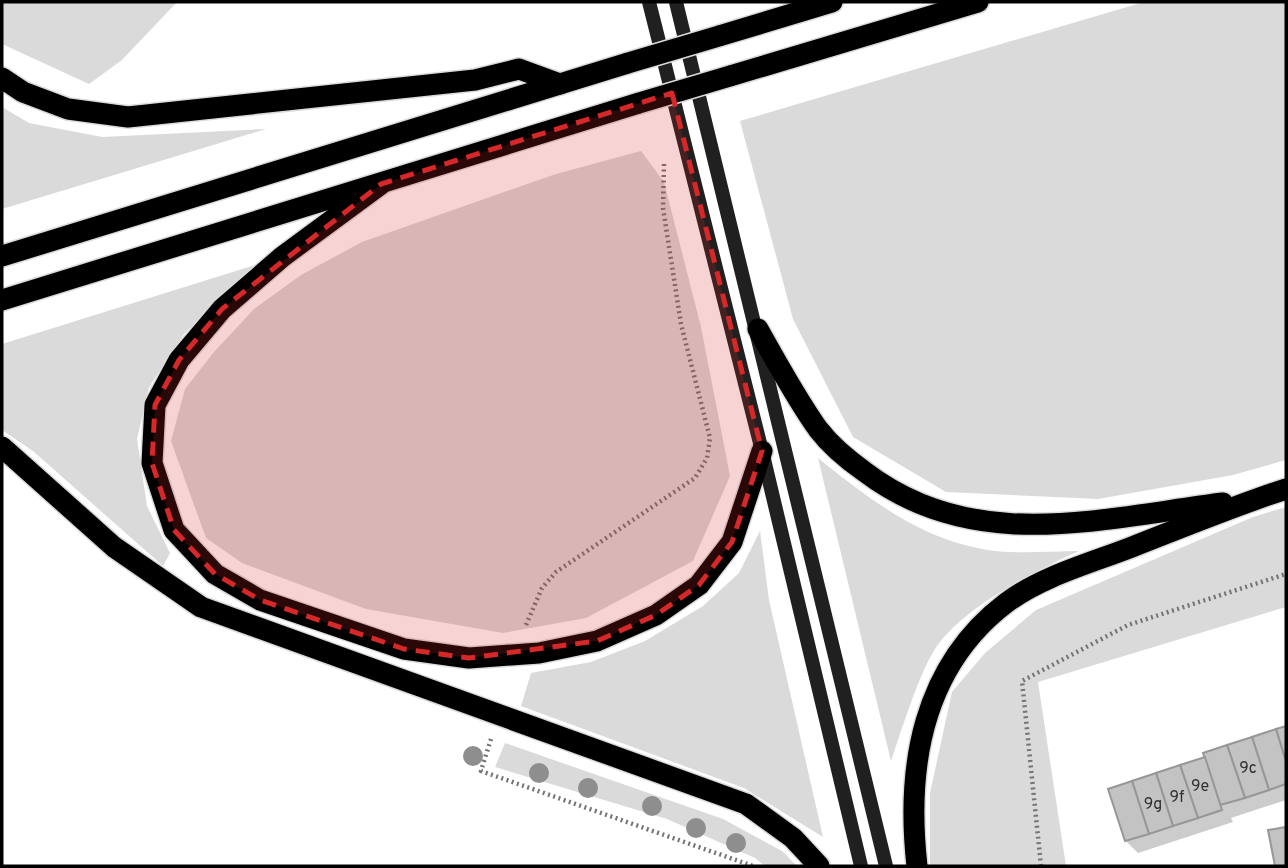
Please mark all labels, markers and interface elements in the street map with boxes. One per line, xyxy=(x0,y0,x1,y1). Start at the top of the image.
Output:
house number: 9c xyxy=(1239,759,1257,779)
house number: 9e xyxy=(1191,777,1209,797)
house number: 9f xyxy=(1170,788,1185,808)
house number: 9g xyxy=(1144,795,1162,815)

